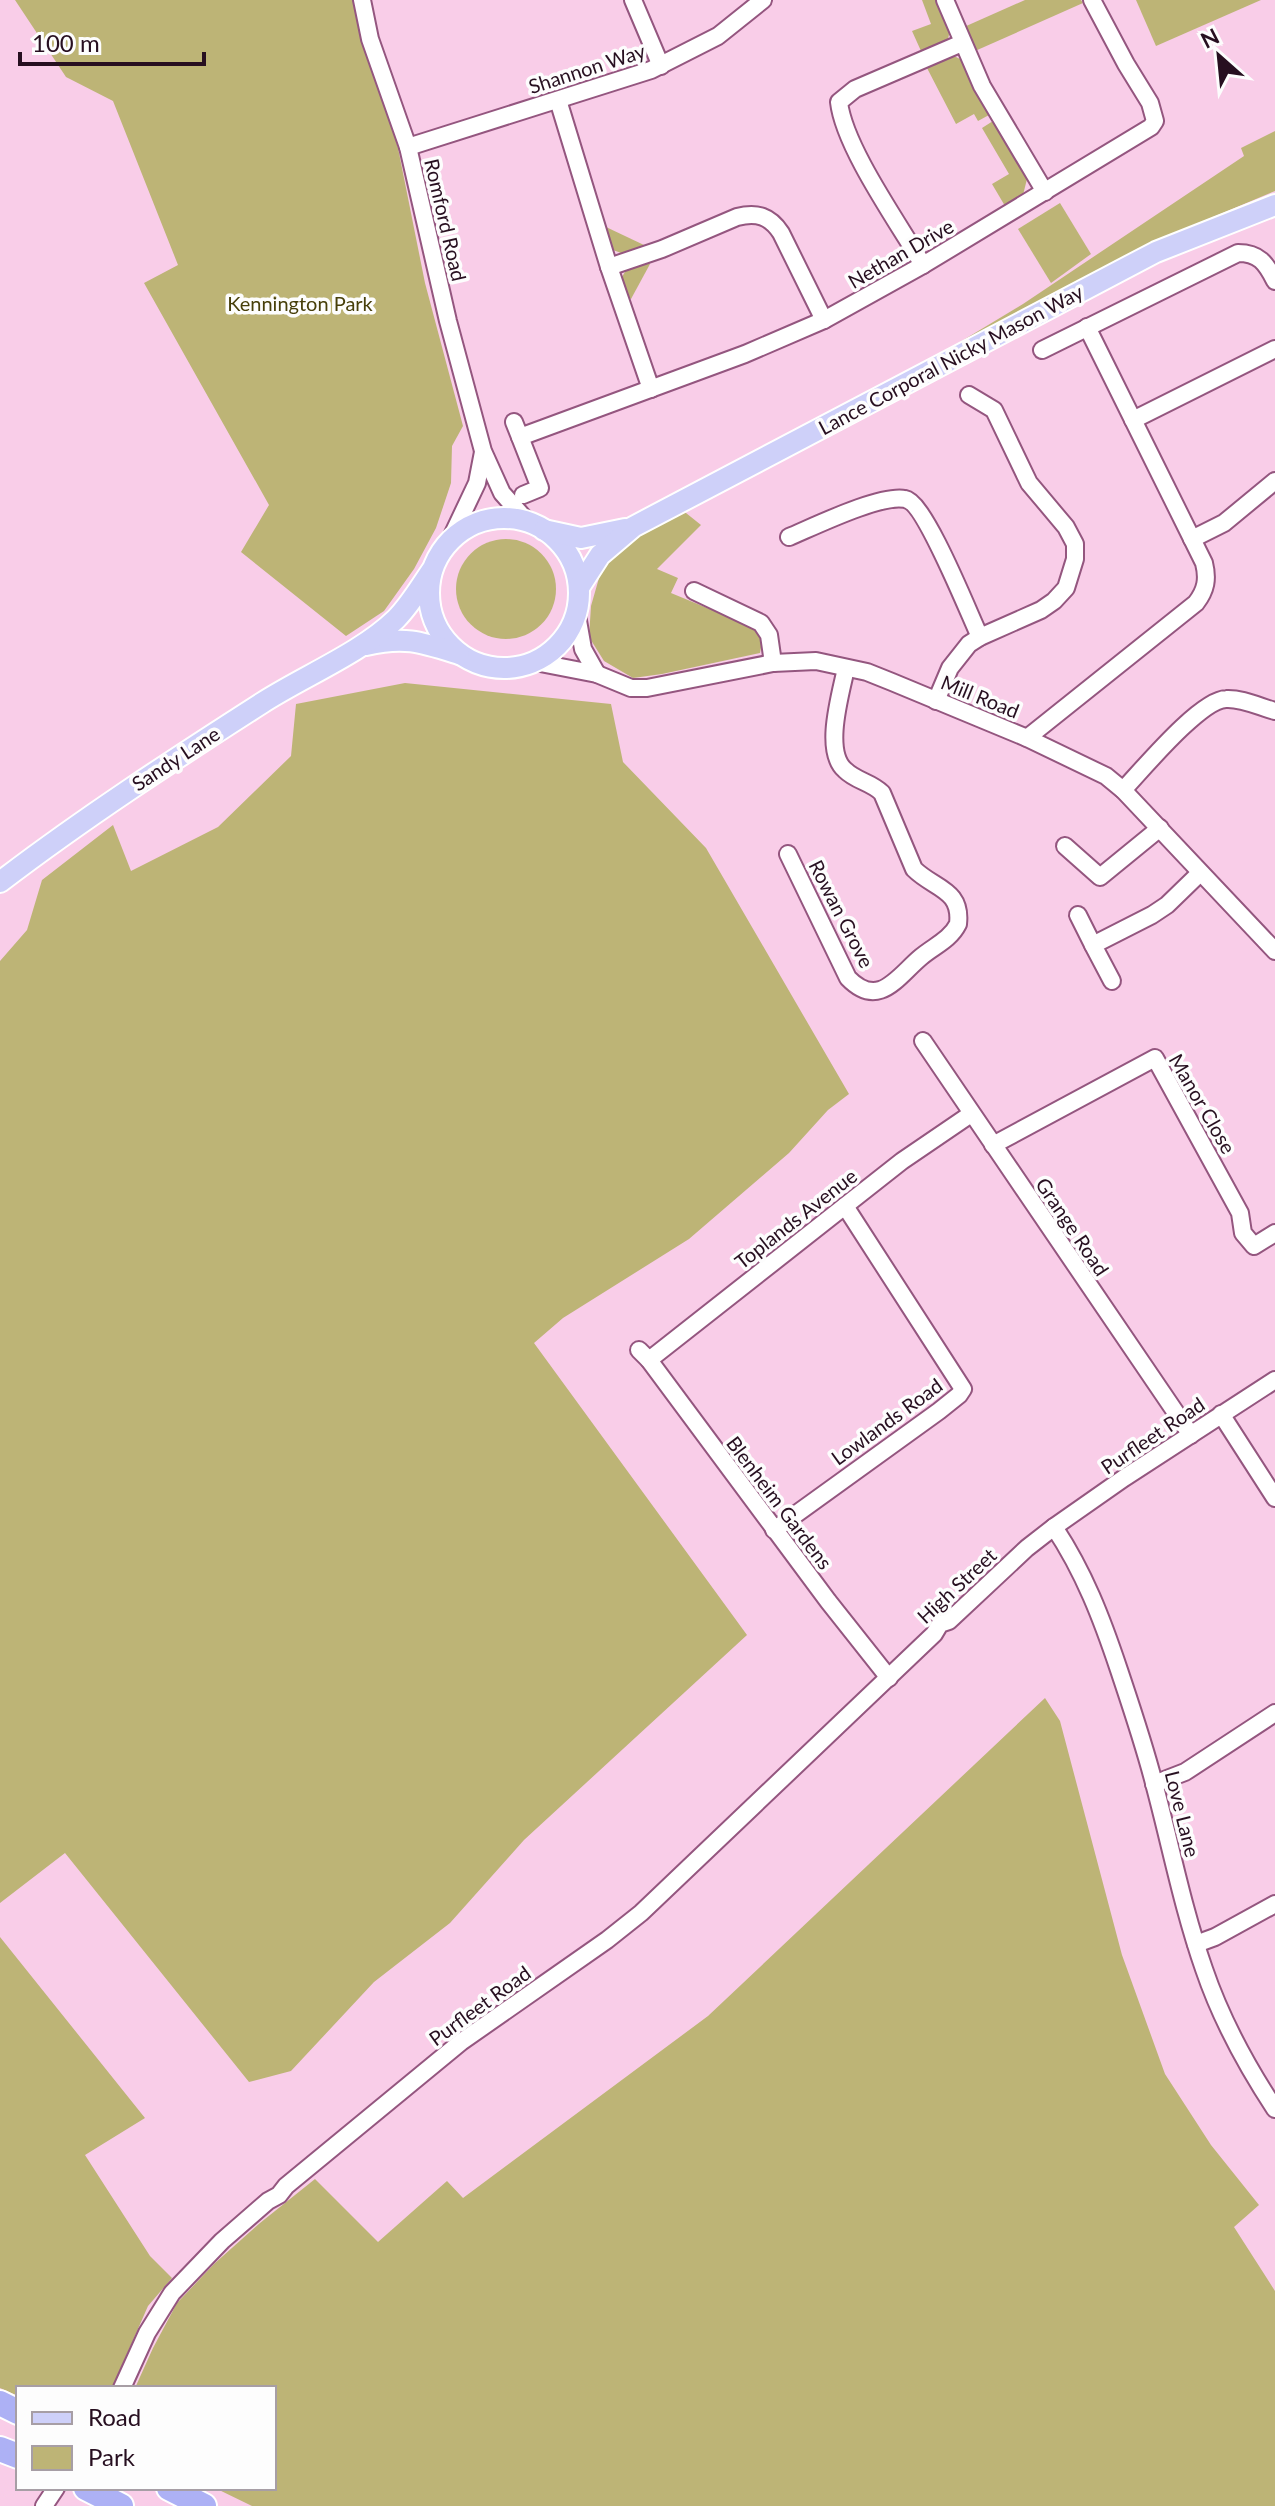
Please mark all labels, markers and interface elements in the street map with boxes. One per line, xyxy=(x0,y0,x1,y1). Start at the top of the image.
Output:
scale bar xyxy=(20,16,204,66)
north arrow xyxy=(1179,16,1259,96)
text: N xyxy=(1196,22,1223,54)
text: 100 m xyxy=(32,28,100,57)
street label: Shannon Way xyxy=(525,38,649,98)
street label: Romford Road xyxy=(420,156,472,283)
street label: Nethan Drive xyxy=(844,213,957,293)
street label: Lance Corporal Nicky Mason Way xyxy=(814,279,1087,439)
park label: Kennington Park xyxy=(227,291,374,315)
street label: Mill Road xyxy=(938,670,1023,723)
street label: Sandy Lane xyxy=(127,721,224,795)
street label: Rowan Grove xyxy=(804,856,879,972)
street label: Manor Close xyxy=(1165,1049,1241,1158)
street label: Toplands Avenue xyxy=(730,1163,861,1273)
street label: Grange Road xyxy=(1031,1173,1114,1280)
street label: Lowlands Road xyxy=(826,1373,947,1470)
street label: Purfleet Road xyxy=(1096,1392,1209,1479)
street label: Blenheim Gardens xyxy=(722,1431,838,1574)
street label: High Street xyxy=(912,1543,1001,1628)
street label: Love Lane xyxy=(1161,1768,1205,1859)
street label: Purfleet Road xyxy=(424,1960,535,2050)
legend xyxy=(16,2386,276,2490)
text: Road xyxy=(88,2402,141,2431)
text: Park xyxy=(88,2442,136,2471)

